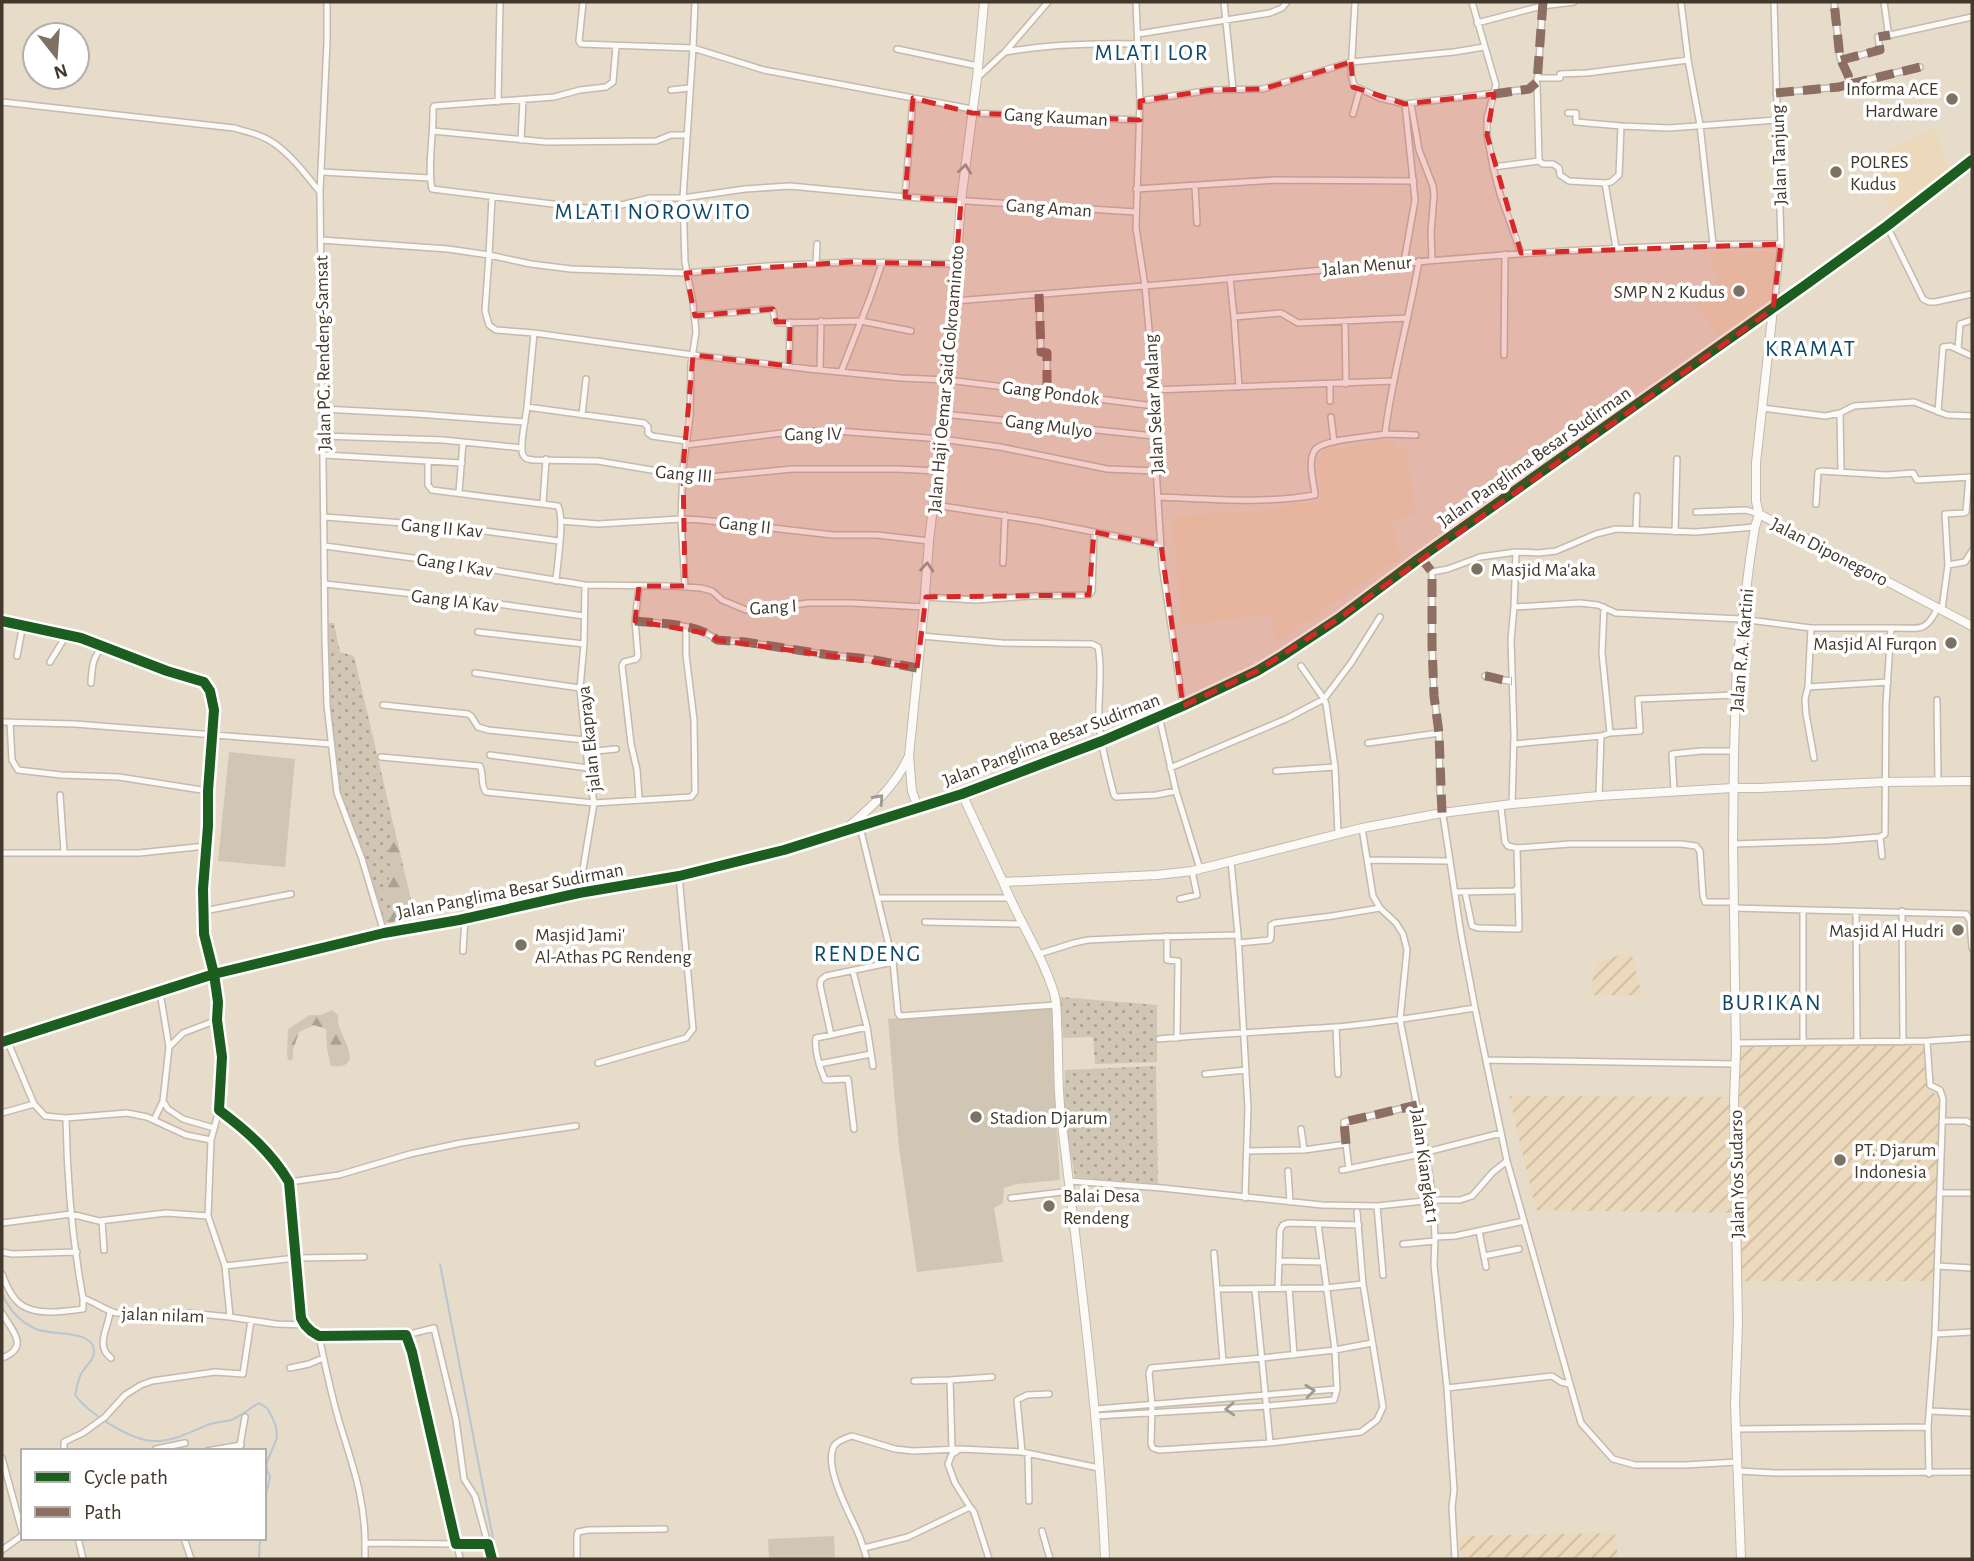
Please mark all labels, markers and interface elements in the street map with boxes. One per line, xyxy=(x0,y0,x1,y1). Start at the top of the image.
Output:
north arrow xyxy=(21,21,91,91)
district label: MLATI LOR xyxy=(1094,42,1210,65)
text: N xyxy=(51,60,70,82)
place label: Informa ACE Hardware xyxy=(1846,80,1938,121)
marker: Informa ACE Hardware xyxy=(1944,91,1960,107)
street label: Jalan Tanjung xyxy=(1768,104,1791,206)
street label: Gang Kauman xyxy=(1003,105,1108,130)
place label: POLRES Kudus xyxy=(1850,153,1909,194)
one-way arrow xyxy=(957,164,972,175)
marker: POLRES Kudus xyxy=(1828,164,1844,180)
street label: Gang Aman xyxy=(1005,196,1093,221)
district label: MLATI NOROWITO xyxy=(554,201,752,224)
street label: Jalan Haji Oemar Said Cokroaminoto xyxy=(925,244,968,514)
street label: Jalan Menur xyxy=(1322,253,1412,280)
street label: Jalan PG. Rendeng-Samsat xyxy=(312,255,335,451)
place label: SMP N 2 Kudus xyxy=(1614,283,1725,302)
marker: SMP N 2 Kudus xyxy=(1731,283,1747,299)
street label: Jalan Sekar Malang xyxy=(1141,333,1168,474)
district label: KRAMAT xyxy=(1765,338,1857,361)
street label: Gang Pondok xyxy=(1001,378,1101,409)
street label: Jalan Panglima Besar Sudirman xyxy=(1435,383,1635,531)
street label: Gang Mulyo xyxy=(1004,412,1094,441)
street label: Gang IV xyxy=(784,424,842,444)
street label: Gang III xyxy=(655,463,713,486)
street label: Gang II xyxy=(718,513,772,538)
street label: Gang II Kav xyxy=(400,515,484,542)
street label: Jalan Diponegoro xyxy=(1768,515,1891,590)
street label: Gang I Kav xyxy=(415,550,494,581)
one-way arrow xyxy=(919,561,934,572)
marker: Masjid Ma'aka xyxy=(1469,561,1485,577)
place label: Masjid Ma'aka xyxy=(1491,561,1596,580)
street label: Gang IA Kav xyxy=(410,587,500,616)
street label: Jalan R.A. Kartini xyxy=(1728,588,1757,713)
street label: Gang I xyxy=(749,596,797,619)
place label: Masjid Al Furqon xyxy=(1813,635,1937,654)
marker: Masjid Al Furqon xyxy=(1943,635,1959,651)
street label: jalan Ekapraya xyxy=(574,685,605,793)
street label: Jalan Panglima Besar Sudirman xyxy=(941,690,1163,791)
one-way arrow xyxy=(871,794,883,807)
street label: Jalan Panglima Besar Sudirman xyxy=(395,860,625,923)
place label: Masjid Al Hudri xyxy=(1829,922,1944,941)
marker: Masjid Al Hudri xyxy=(1950,922,1966,938)
place label: Masjid Jami' Al-Athas PG Rendeng xyxy=(535,926,692,967)
marker: Masjid Jami' Al-Athas PG Rendeng xyxy=(513,937,529,953)
district label: RENDENG xyxy=(814,943,922,966)
district label: BURIKAN xyxy=(1721,992,1823,1015)
street label: Jalan Kiangkat 1 xyxy=(1407,1107,1442,1225)
marker: Stadion Djarum xyxy=(968,1109,984,1125)
place label: Stadion Djarum xyxy=(990,1109,1108,1128)
street label: Jalan Yos Sudarso xyxy=(1727,1110,1748,1238)
place label: PT. Djarum Indonesia xyxy=(1854,1141,1936,1182)
marker: PT. Djarum Indonesia xyxy=(1832,1152,1848,1168)
place label: Balai Desa Rendeng xyxy=(1063,1187,1140,1228)
marker: Balai Desa Rendeng xyxy=(1041,1198,1057,1214)
street label: jalan nilam xyxy=(121,1305,205,1326)
one-way arrow xyxy=(1304,1384,1316,1399)
one-way arrow xyxy=(1224,1401,1235,1416)
legend xyxy=(21,1449,266,1540)
text: Cycle path xyxy=(84,1467,168,1488)
text: Path xyxy=(84,1502,122,1523)

